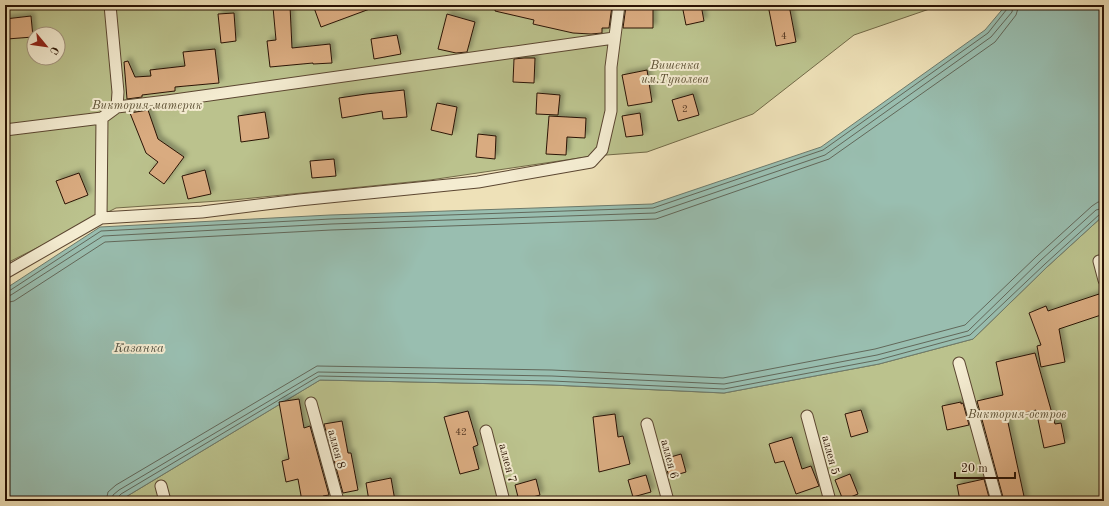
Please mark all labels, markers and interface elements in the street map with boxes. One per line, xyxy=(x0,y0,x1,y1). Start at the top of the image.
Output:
north arrow xyxy=(26,26,66,66)
house number: 4 xyxy=(781,31,787,41)
text: С xyxy=(47,44,60,56)
park label: Вишенка им.Туполева xyxy=(641,60,709,86)
park label: Виктория-материк xyxy=(91,100,203,112)
house number: 2 xyxy=(682,104,688,114)
water label: Казанка xyxy=(113,342,164,355)
park label: Виктория-остров xyxy=(967,409,1066,421)
house number: 42 xyxy=(455,427,467,437)
street label: аллея 8 xyxy=(325,428,347,470)
street label: аллея 5 xyxy=(819,434,842,476)
street label: аллея 6 xyxy=(658,438,680,480)
street label: аллея 7 xyxy=(496,442,518,484)
scale bar xyxy=(955,454,1015,480)
text: 20 m xyxy=(961,463,988,475)

